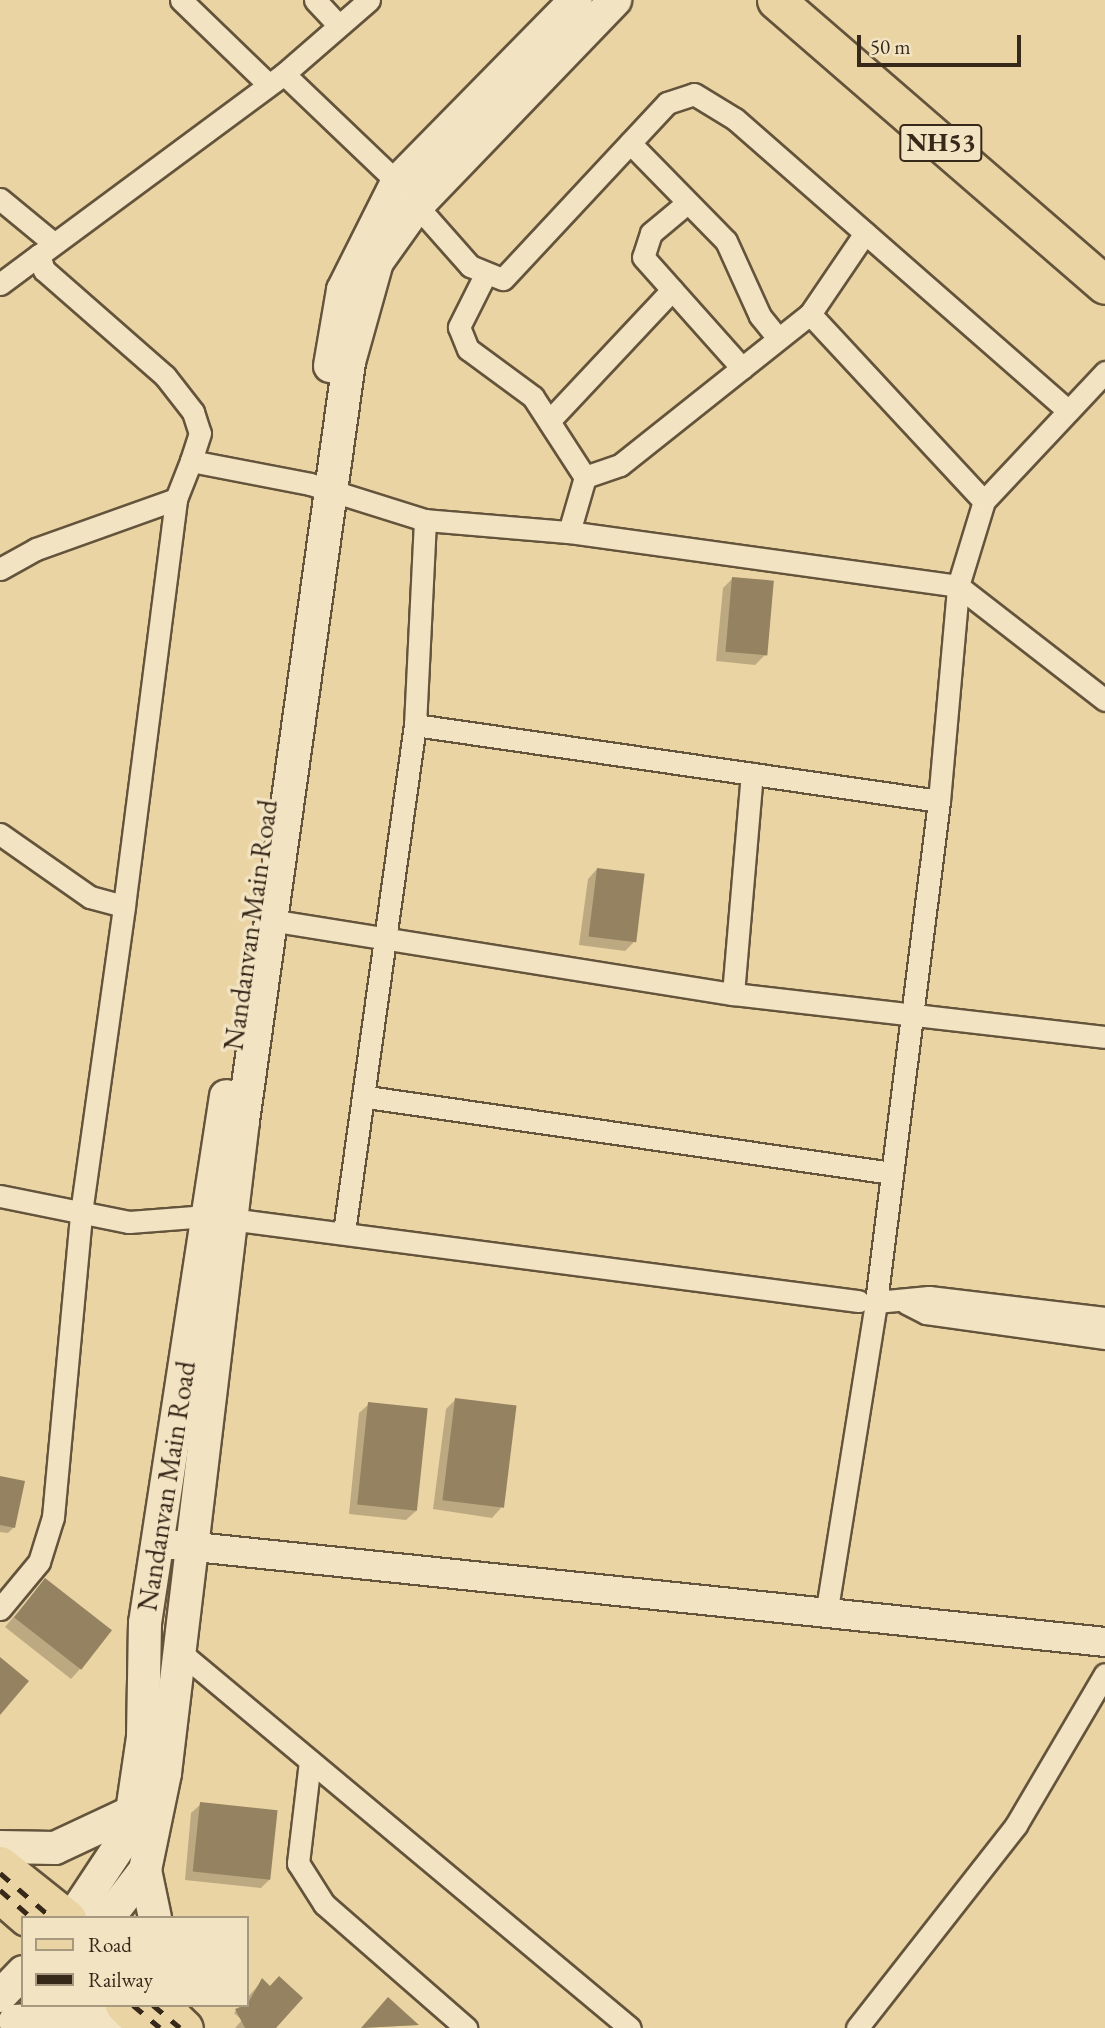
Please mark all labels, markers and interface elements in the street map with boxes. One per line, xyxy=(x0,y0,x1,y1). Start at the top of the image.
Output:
scale bar xyxy=(860,21,1024,65)
text: 50 m xyxy=(870,33,911,60)
road number: NH53 xyxy=(899,120,983,166)
street label: Nandanvan Main Road xyxy=(216,798,284,1052)
street label: Nandanvan Main Road xyxy=(130,1359,202,1613)
legend xyxy=(21,1916,248,2007)
text: Road xyxy=(88,1931,132,1958)
text: Railway xyxy=(88,1966,153,1993)

